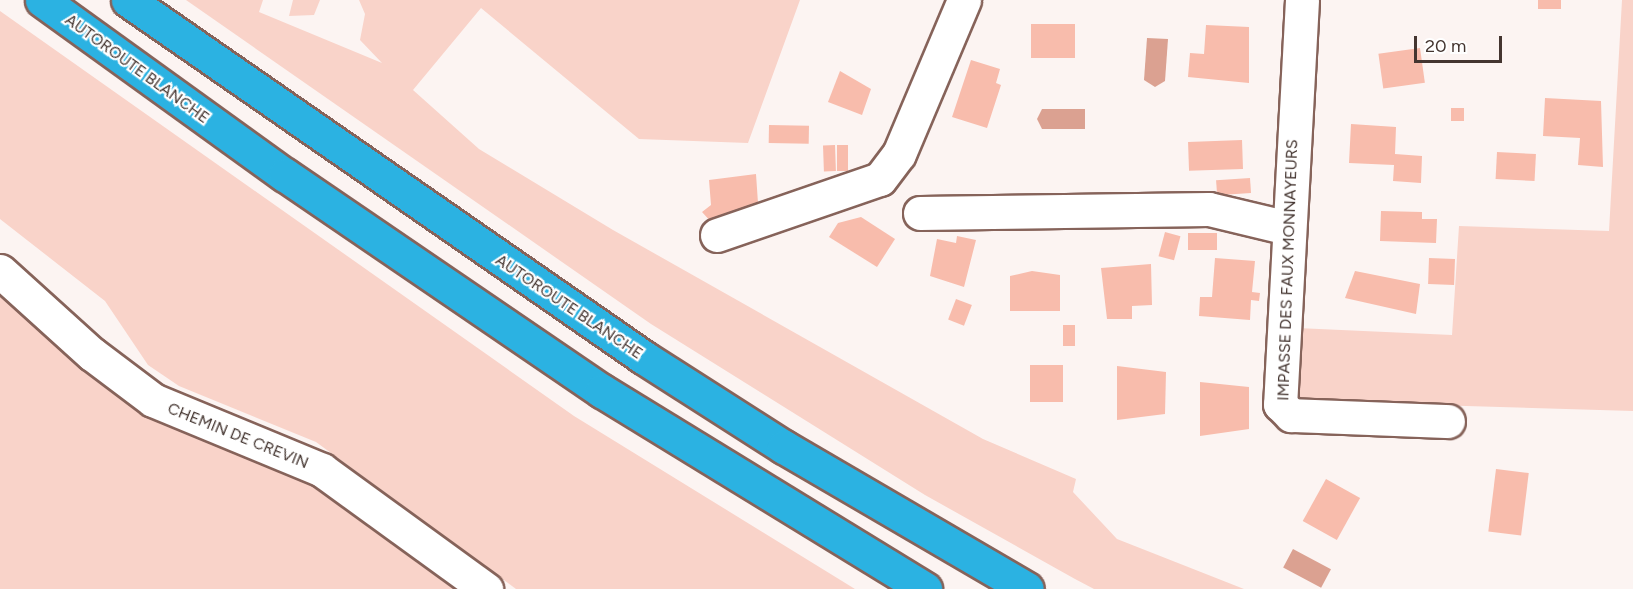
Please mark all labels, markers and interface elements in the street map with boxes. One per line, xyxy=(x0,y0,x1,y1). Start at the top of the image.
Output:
street label: AUTOROUTE BLANCHE xyxy=(61,10,213,128)
scale bar xyxy=(1417,24,1506,62)
text: 20 m xyxy=(1425,35,1466,57)
street label: IMPASSE DES FAUX MONNAYEURS xyxy=(1274,139,1302,401)
street label: AUTOROUTE BLANCHE xyxy=(492,251,646,363)
street label: CHEMIN DE CREVIN xyxy=(165,399,311,473)

